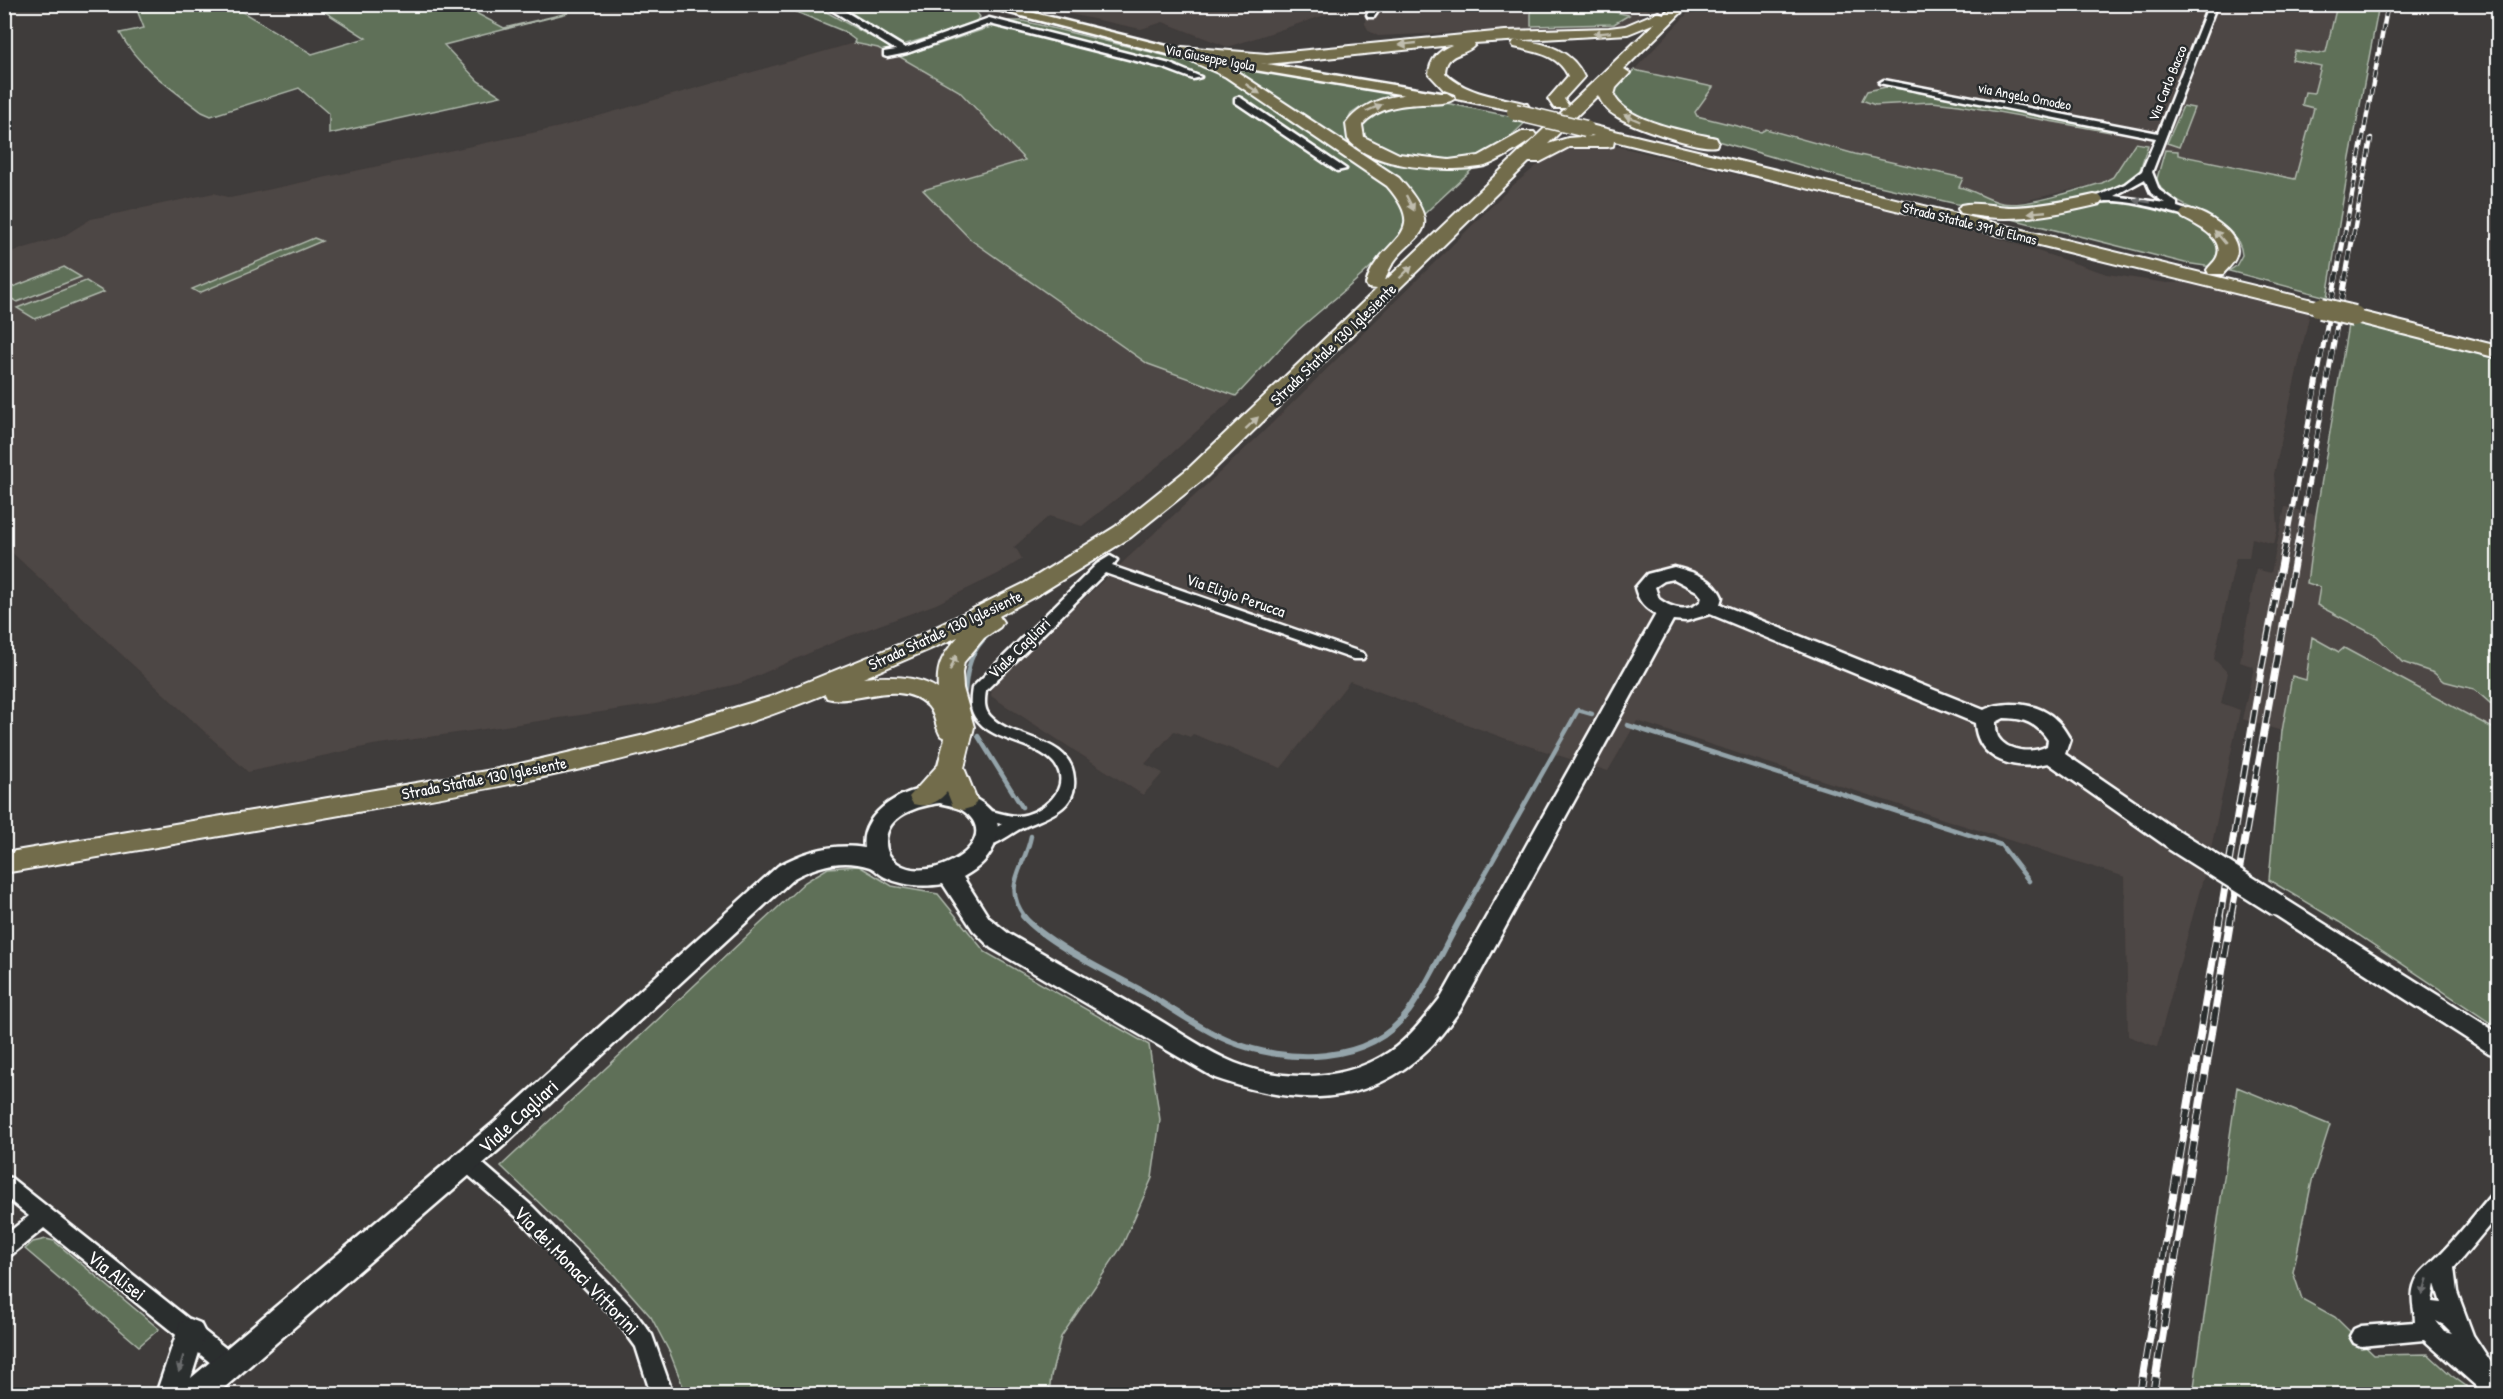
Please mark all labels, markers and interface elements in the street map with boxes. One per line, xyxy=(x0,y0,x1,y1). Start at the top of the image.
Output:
one-way arrow xyxy=(1593,28,1612,38)
street label: Via Giuseppe Igola xyxy=(1163,39,1257,76)
one-way arrow xyxy=(1398,39,1417,49)
street label: Via Carlo Bacco xyxy=(2143,42,2191,124)
street label: via Angelo Omodeo xyxy=(1977,78,2074,115)
one-way arrow xyxy=(1245,83,1261,95)
one-way arrow xyxy=(1365,103,1383,112)
one-way arrow xyxy=(1623,114,1640,123)
one-way arrow xyxy=(1404,194,1414,212)
street label: Strada Statale 391 di Elmas xyxy=(1901,197,2039,249)
one-way arrow xyxy=(2133,197,2152,206)
one-way arrow xyxy=(2028,207,2047,217)
one-way arrow xyxy=(2214,229,2227,245)
one-way arrow xyxy=(1399,265,1414,279)
street label: Strada Statale 130 Iglesiente xyxy=(1265,278,1401,410)
one-way arrow xyxy=(1244,417,1259,430)
street label: Via Eligio Perucca xyxy=(1183,568,1289,622)
street label: Strada Statale 130 Iglesiente xyxy=(865,584,1026,675)
street label: Viale Cagliari xyxy=(983,613,1055,683)
one-way arrow xyxy=(948,654,958,672)
street label: Strada Statale 130 Iglesiente xyxy=(400,751,569,805)
street label: Viale Cagliari xyxy=(472,1073,564,1159)
street label: Via dei Monaci Vittorini xyxy=(508,1200,646,1340)
street label: Via Alisei xyxy=(82,1243,152,1307)
one-way arrow xyxy=(2420,1278,2429,1296)
one-way arrow xyxy=(176,1355,185,1373)

